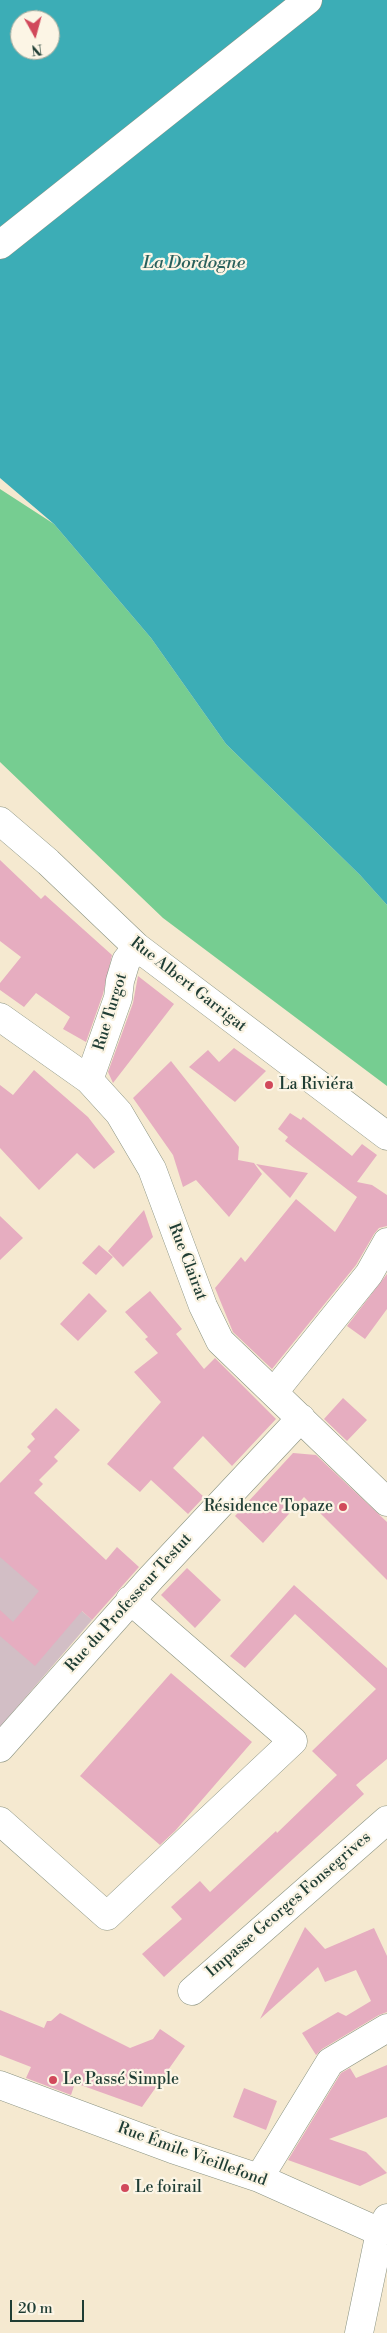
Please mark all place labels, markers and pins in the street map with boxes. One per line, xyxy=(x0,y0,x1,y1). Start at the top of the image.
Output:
place label: La Riviéra xyxy=(279,1075,354,1095)
marker: La Riviéra xyxy=(263,1079,275,1091)
place label: Résidence Topaze xyxy=(204,1497,333,1517)
marker: Résidence Topaze xyxy=(337,1501,349,1513)
place label: Le Passé Simple xyxy=(63,2070,179,2090)
marker: Le Passé Simple xyxy=(47,2074,59,2086)
place label: Le foirail xyxy=(135,2178,202,2198)
marker: Le foirail xyxy=(119,2182,131,2194)

